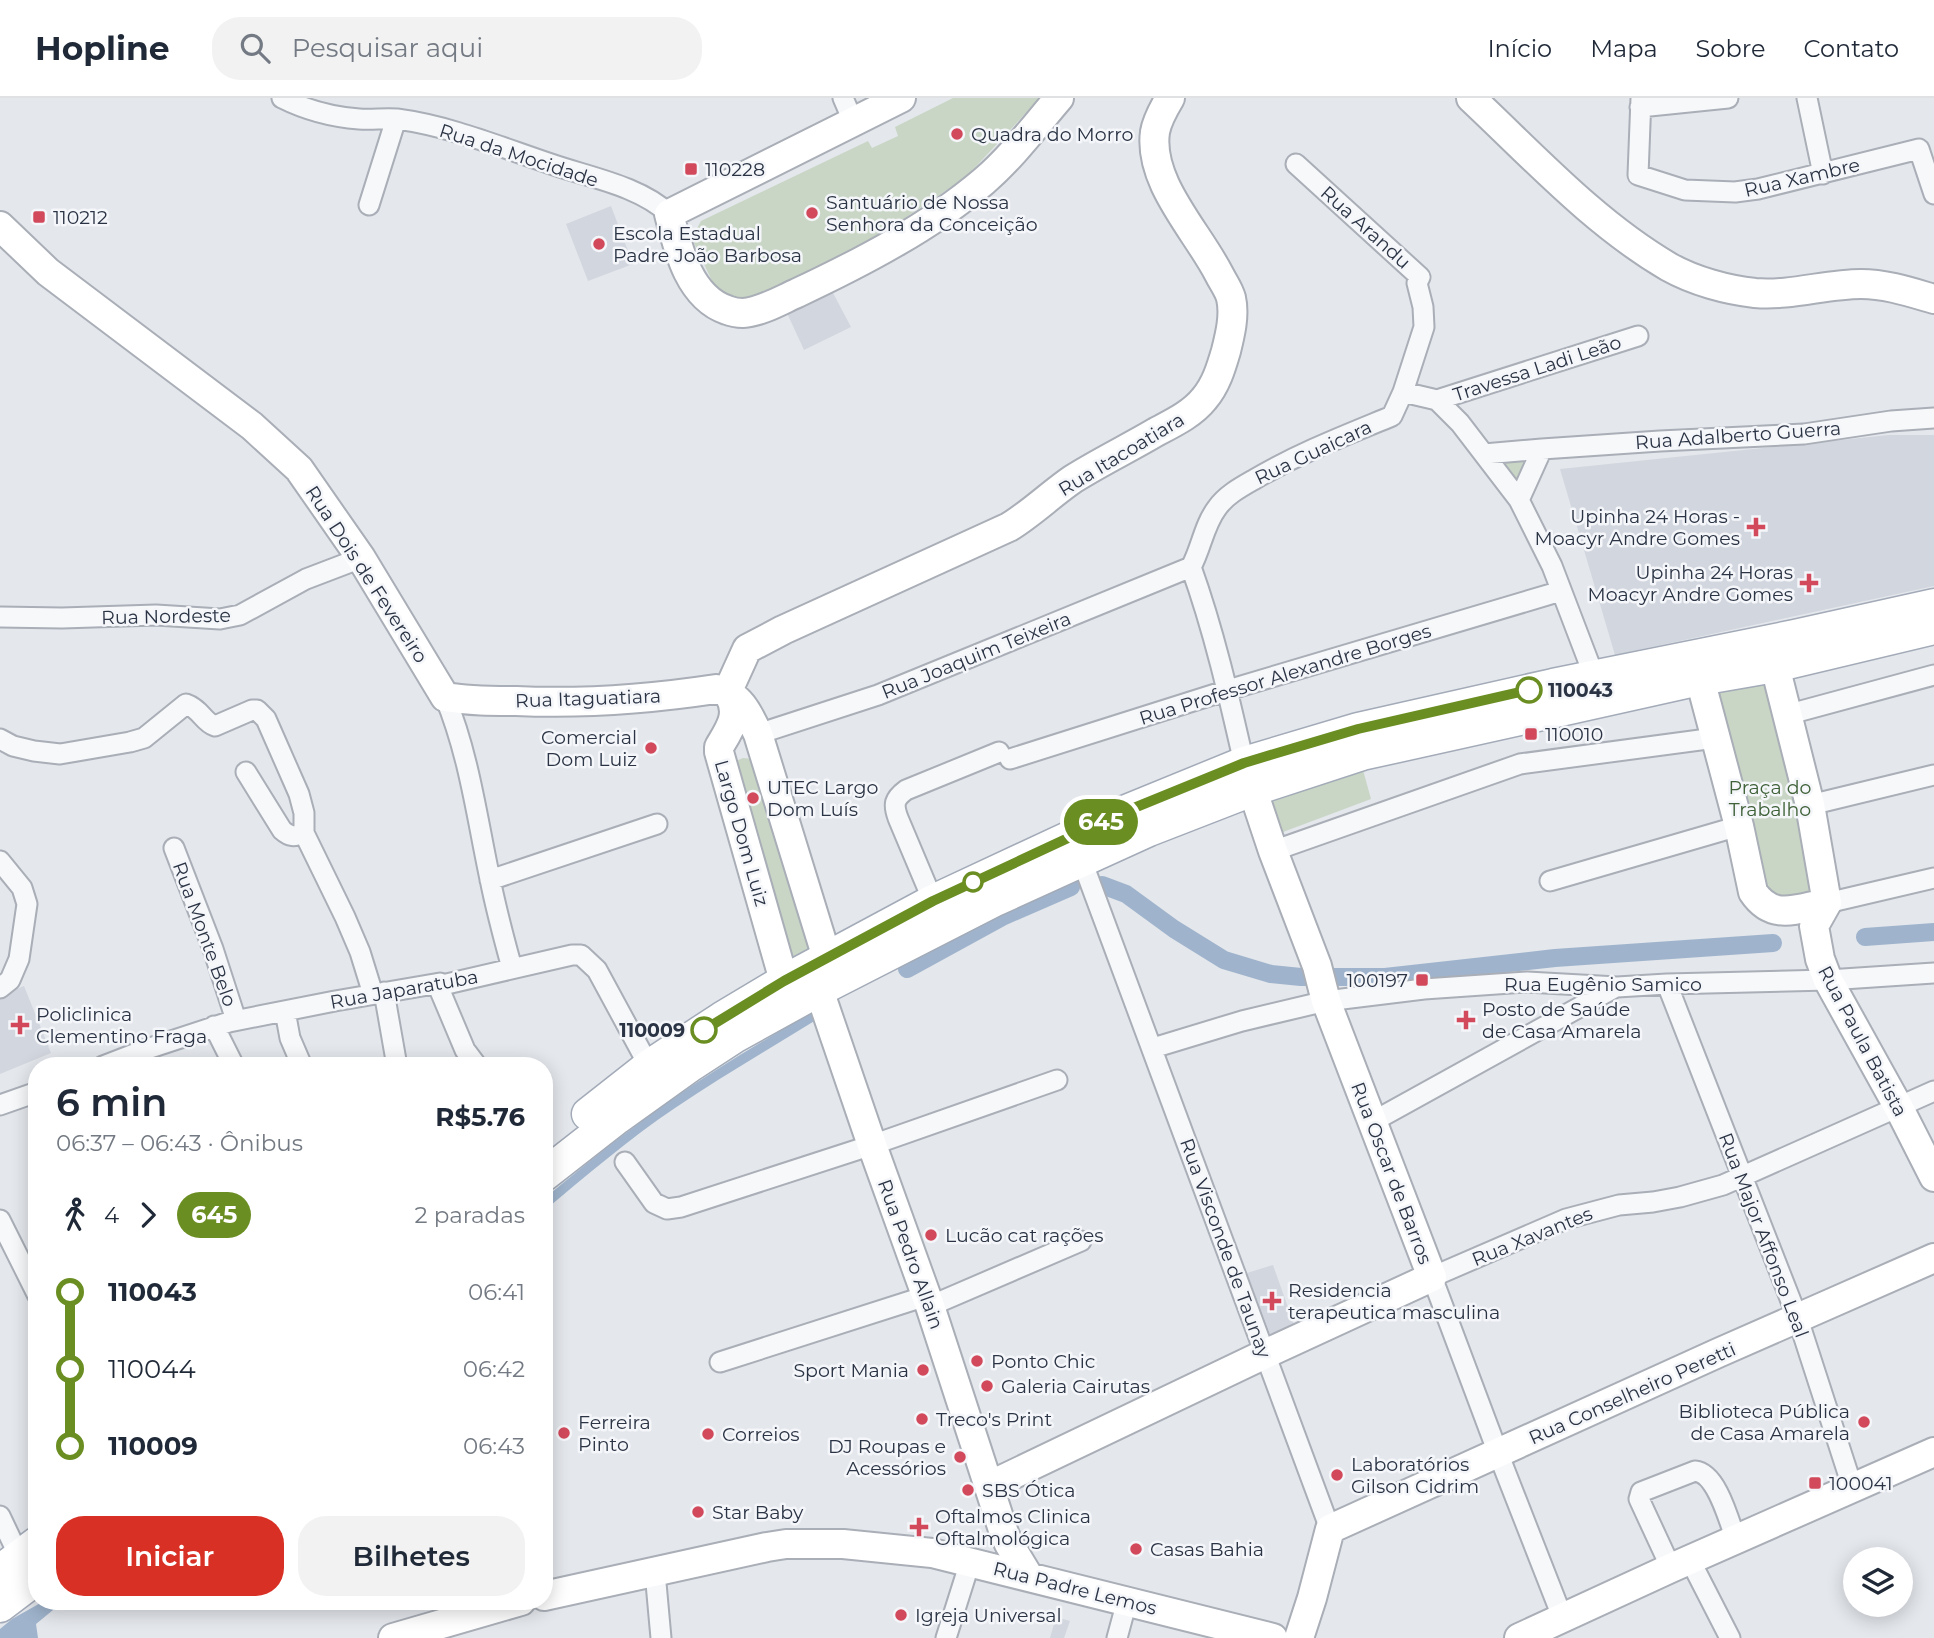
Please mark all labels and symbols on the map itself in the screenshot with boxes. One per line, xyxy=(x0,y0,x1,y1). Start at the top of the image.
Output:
street label: Rua da Mocidade xyxy=(436,119,601,192)
place label: Quadra do Morro xyxy=(971,123,1134,146)
marker: Quadra do Morro xyxy=(949,126,965,142)
street label: Rua Xambre xyxy=(1742,153,1862,202)
place label: 110228 xyxy=(705,158,765,181)
marker: 110228 xyxy=(683,161,699,177)
street label: Rua Arandu xyxy=(1316,181,1415,274)
place label: Santuário de Nossa Senhora da Conceição xyxy=(826,191,1038,236)
marker: Santuário de Nossa Senhora da Conceição xyxy=(804,205,820,221)
place label: 110212 xyxy=(53,206,108,229)
marker: 110212 xyxy=(31,209,47,225)
place label: Escola Estadual Padre João Barbosa xyxy=(613,222,802,267)
marker: Escola Estadual Padre João Barbosa xyxy=(591,236,607,252)
street label: Travessa Ladi Leão xyxy=(1450,330,1624,407)
street label: Rua Itacoatiara xyxy=(1054,408,1188,501)
street label: Rua Guaicara xyxy=(1251,415,1375,490)
street label: Rua Adalberto Guerra xyxy=(1634,417,1842,454)
street label: Rua Dois de Fevereiro xyxy=(301,481,433,667)
place label: Upinha 24 Horas - Moacyr Andre Gomes xyxy=(1535,505,1740,550)
marker: Upinha 24 Horas - Moacyr Andre Gomes xyxy=(1746,517,1766,537)
place label: Upinha 24 Horas Moacyr Andre Gomes xyxy=(1588,561,1793,606)
marker: Upinha 24 Horas Moacyr Andre Gomes xyxy=(1799,573,1819,593)
street label: Rua Nordeste xyxy=(101,604,231,629)
street label: Rua Joaquim Teixeira xyxy=(878,607,1074,704)
street label: Rua Professor Alexandre Borges xyxy=(1136,619,1434,730)
marker: 110043 xyxy=(1516,677,1542,703)
place label: 110043 xyxy=(1548,679,1613,702)
street label: Rua Itaguatiara xyxy=(515,684,661,713)
place label: 110010 xyxy=(1545,723,1603,746)
place label: Comercial Dom Luiz xyxy=(541,726,637,771)
marker: 110010 xyxy=(1523,726,1539,742)
marker: Comercial Dom Luiz xyxy=(643,740,659,756)
street label: Largo Dom Luiz xyxy=(710,757,773,909)
place label: UTEC Largo Dom Luís xyxy=(767,776,879,821)
park label: Praça do Trabalho xyxy=(1729,776,1812,821)
marker: UTEC Largo Dom Luís xyxy=(745,790,761,806)
line badge: 645 xyxy=(1061,799,1141,845)
street label: Rua Monte Belo xyxy=(168,859,241,1010)
unlabelled marker xyxy=(963,872,983,892)
street label: Rua Paula Batista xyxy=(1813,962,1912,1121)
street label: Rua Japaratuba xyxy=(328,965,480,1014)
place label: 100197 xyxy=(1347,969,1408,992)
marker: 100197 xyxy=(1414,972,1430,988)
street label: Rua Eugênio Samico xyxy=(1504,973,1702,996)
place label: Posto de Saúde de Casa Amarela xyxy=(1482,998,1642,1043)
place label: Policlinica Clementino Fraga xyxy=(36,1003,207,1048)
marker: Posto de Saúde de Casa Amarela xyxy=(1456,1010,1476,1030)
marker: Policlinica Clementino Fraga xyxy=(10,1015,30,1035)
marker: 110009 xyxy=(691,1017,717,1043)
place label: 110009 xyxy=(619,1019,685,1042)
street label: Rua Oscar de Barros xyxy=(1346,1079,1437,1268)
street label: Rua Major Affonso Leal xyxy=(1714,1129,1813,1341)
street label: Rua Visconde de Taunay xyxy=(1175,1135,1276,1362)
street label: Rua Pedro Allain xyxy=(873,1176,948,1332)
street label: Rua Xavantes xyxy=(1469,1202,1596,1271)
place label: Lucão cat rações xyxy=(945,1224,1103,1247)
marker: Lucão cat rações xyxy=(923,1227,939,1243)
place label: Residencia terapeutica masculina xyxy=(1288,1279,1500,1324)
marker: Residencia terapeutica masculina xyxy=(1262,1291,1282,1311)
street label: Rua Conselheiro Peretti xyxy=(1525,1337,1739,1450)
place label: Ponto Chic xyxy=(991,1350,1096,1373)
marker: Ponto Chic xyxy=(969,1353,985,1369)
place label: Sport Mania xyxy=(793,1359,909,1382)
marker: Sport Mania xyxy=(915,1362,931,1378)
place label: Galeria Cairutas xyxy=(1001,1375,1150,1398)
marker: Galeria Cairutas xyxy=(979,1378,995,1394)
place label: Biblioteca Pública de Casa Amarela xyxy=(1678,1400,1850,1445)
place label: Treco's Print xyxy=(936,1408,1052,1431)
place label: Ferreira Pinto xyxy=(578,1411,651,1456)
marker: Treco's Print xyxy=(914,1411,930,1427)
marker: Biblioteca Pública de Casa Amarela xyxy=(1856,1414,1872,1430)
place label: Correios xyxy=(722,1423,800,1446)
marker: Ferreira Pinto xyxy=(556,1425,572,1441)
marker: Correios xyxy=(700,1426,716,1442)
place label: DJ Roupas e Acessórios xyxy=(828,1435,946,1480)
marker: DJ Roupas e Acessórios xyxy=(952,1449,968,1465)
place label: Laboratórios Gilson Cidrim xyxy=(1351,1453,1479,1498)
marker: Laboratórios Gilson Cidrim xyxy=(1329,1467,1345,1483)
place label: 100041 xyxy=(1829,1472,1893,1495)
marker: 100041 xyxy=(1807,1475,1823,1491)
place label: SBS Ótica xyxy=(982,1479,1075,1502)
marker: SBS Ótica xyxy=(960,1482,976,1498)
place label: Star Baby xyxy=(712,1501,804,1524)
marker: Star Baby xyxy=(690,1504,706,1520)
place label: Oftalmos Clinica Oftalmológica xyxy=(935,1505,1091,1550)
marker: Oftalmos Clinica Oftalmológica xyxy=(909,1517,929,1537)
place label: Casas Bahia xyxy=(1150,1538,1264,1561)
marker: Casas Bahia xyxy=(1128,1541,1144,1557)
street label: Rua Padre Lemos xyxy=(991,1557,1159,1620)
place label: Igreja Universal xyxy=(915,1604,1062,1627)
marker: Igreja Universal xyxy=(893,1607,909,1623)

